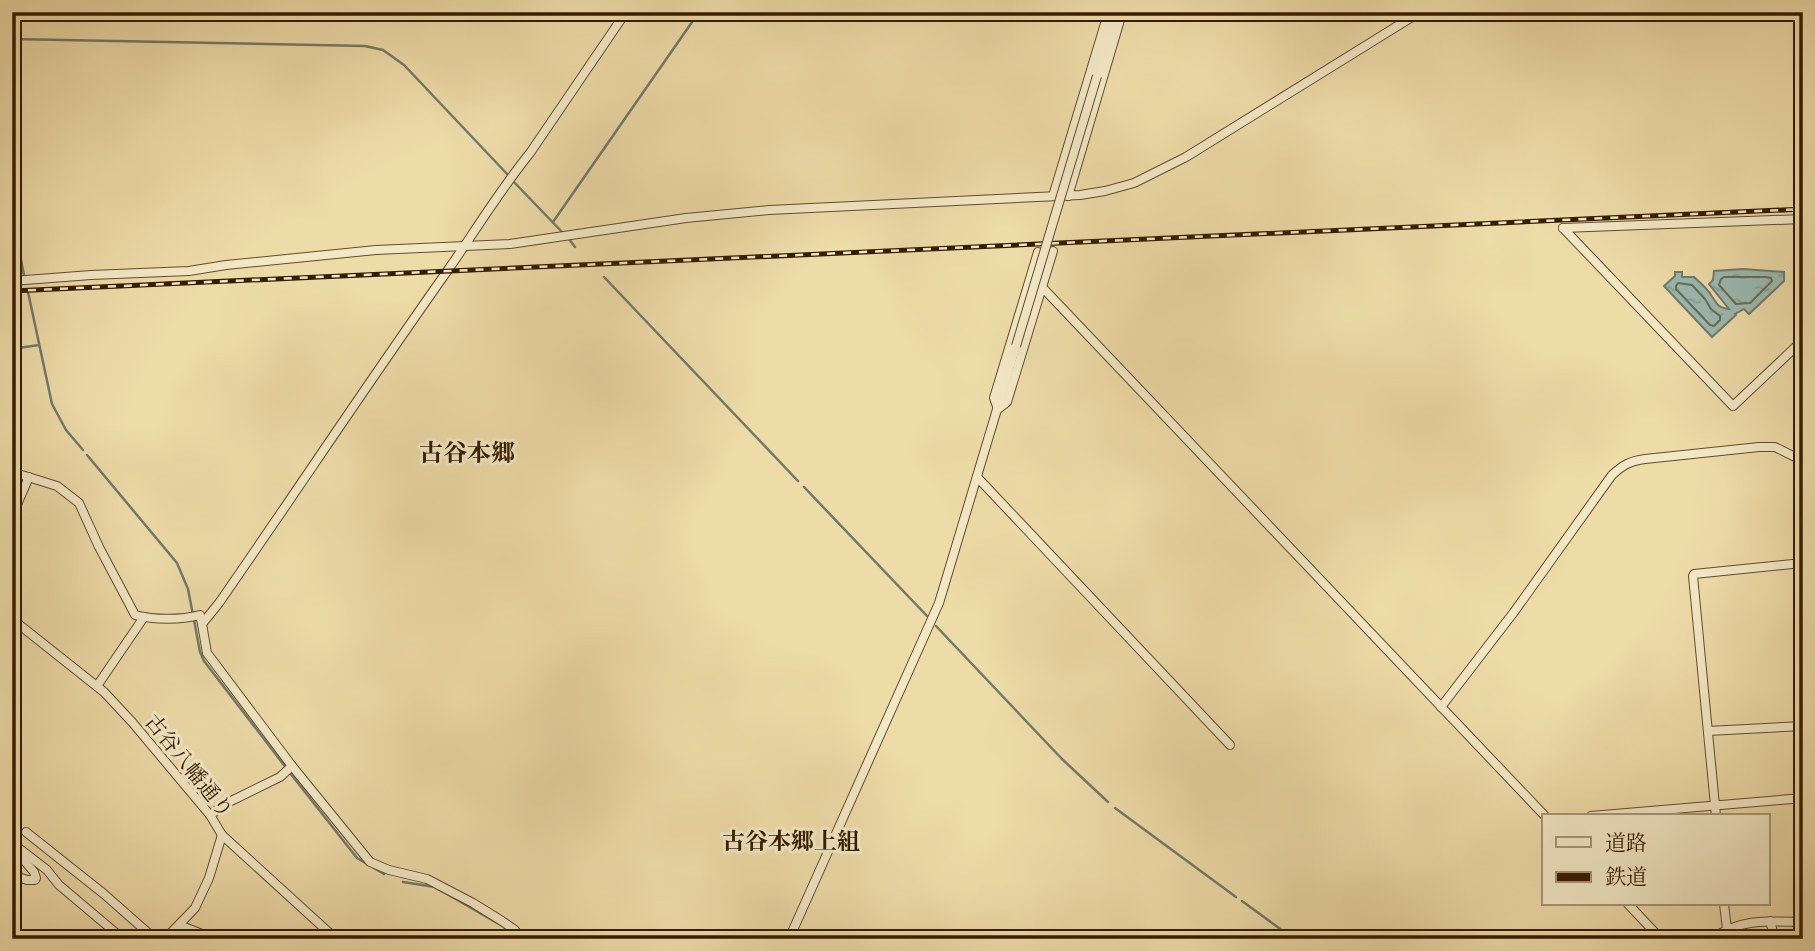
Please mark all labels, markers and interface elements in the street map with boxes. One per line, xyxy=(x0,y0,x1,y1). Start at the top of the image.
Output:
district label: 古谷本郷 xyxy=(419,437,515,469)
street label: 古谷八幡通り xyxy=(138,708,240,824)
legend xyxy=(1542,814,1770,906)
district label: 古谷本郷上組 xyxy=(722,826,860,857)
text: 道路 xyxy=(1605,829,1647,857)
text: 鉄道 xyxy=(1605,863,1647,891)

